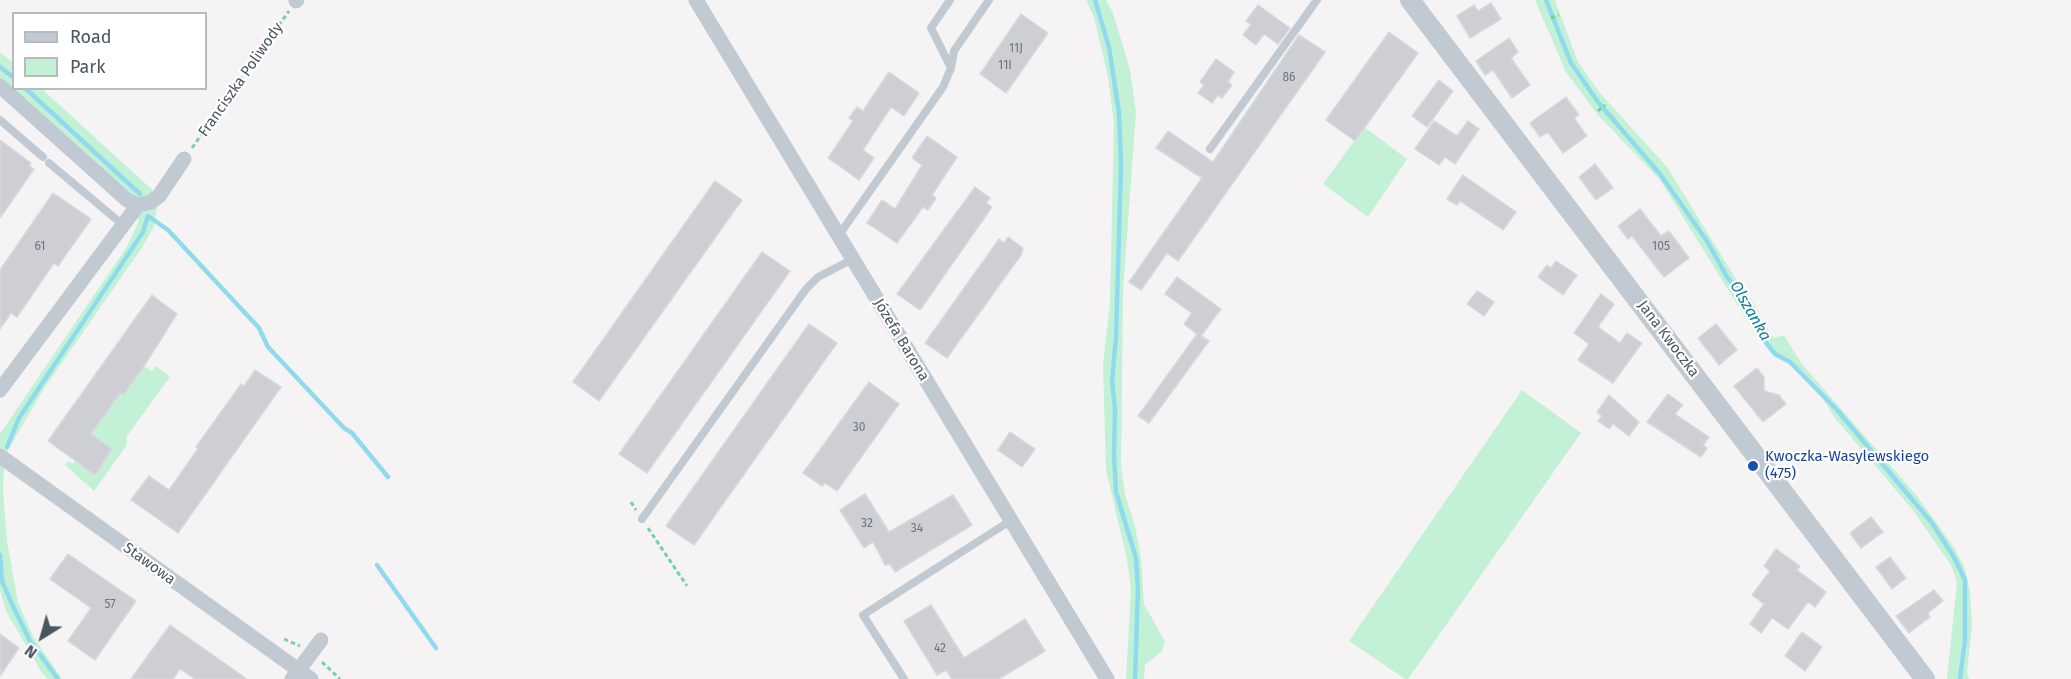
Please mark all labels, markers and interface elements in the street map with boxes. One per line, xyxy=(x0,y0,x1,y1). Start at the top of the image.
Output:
legend xyxy=(12,12,207,90)
street label: Franciszka Poliwody xyxy=(195,19,287,141)
text: Road xyxy=(70,26,112,48)
house number: 11J xyxy=(1009,42,1023,56)
text: Park xyxy=(70,56,105,78)
house number: 11I xyxy=(998,59,1012,73)
house number: 86 xyxy=(1282,71,1296,85)
house number: 61 xyxy=(34,240,46,254)
house number: 105 xyxy=(1652,240,1670,254)
water label: Olszanka xyxy=(1725,278,1775,344)
street label: Józefa Barona xyxy=(869,295,933,385)
street label: Jana Kwoczka xyxy=(1633,297,1703,381)
house number: 30 xyxy=(853,421,865,435)
place label: Kwoczka-Wasylewskiego (475) xyxy=(1765,448,1929,483)
marker: Kwoczka-Wasylewskiego (475) xyxy=(1746,459,1760,473)
house number: 32 xyxy=(861,517,873,531)
house number: 34 xyxy=(911,522,923,536)
street label: Stawowa xyxy=(120,539,178,589)
house number: 57 xyxy=(104,598,116,612)
north arrow xyxy=(12,607,72,667)
text: N xyxy=(21,641,41,663)
house number: 42 xyxy=(934,642,946,656)

